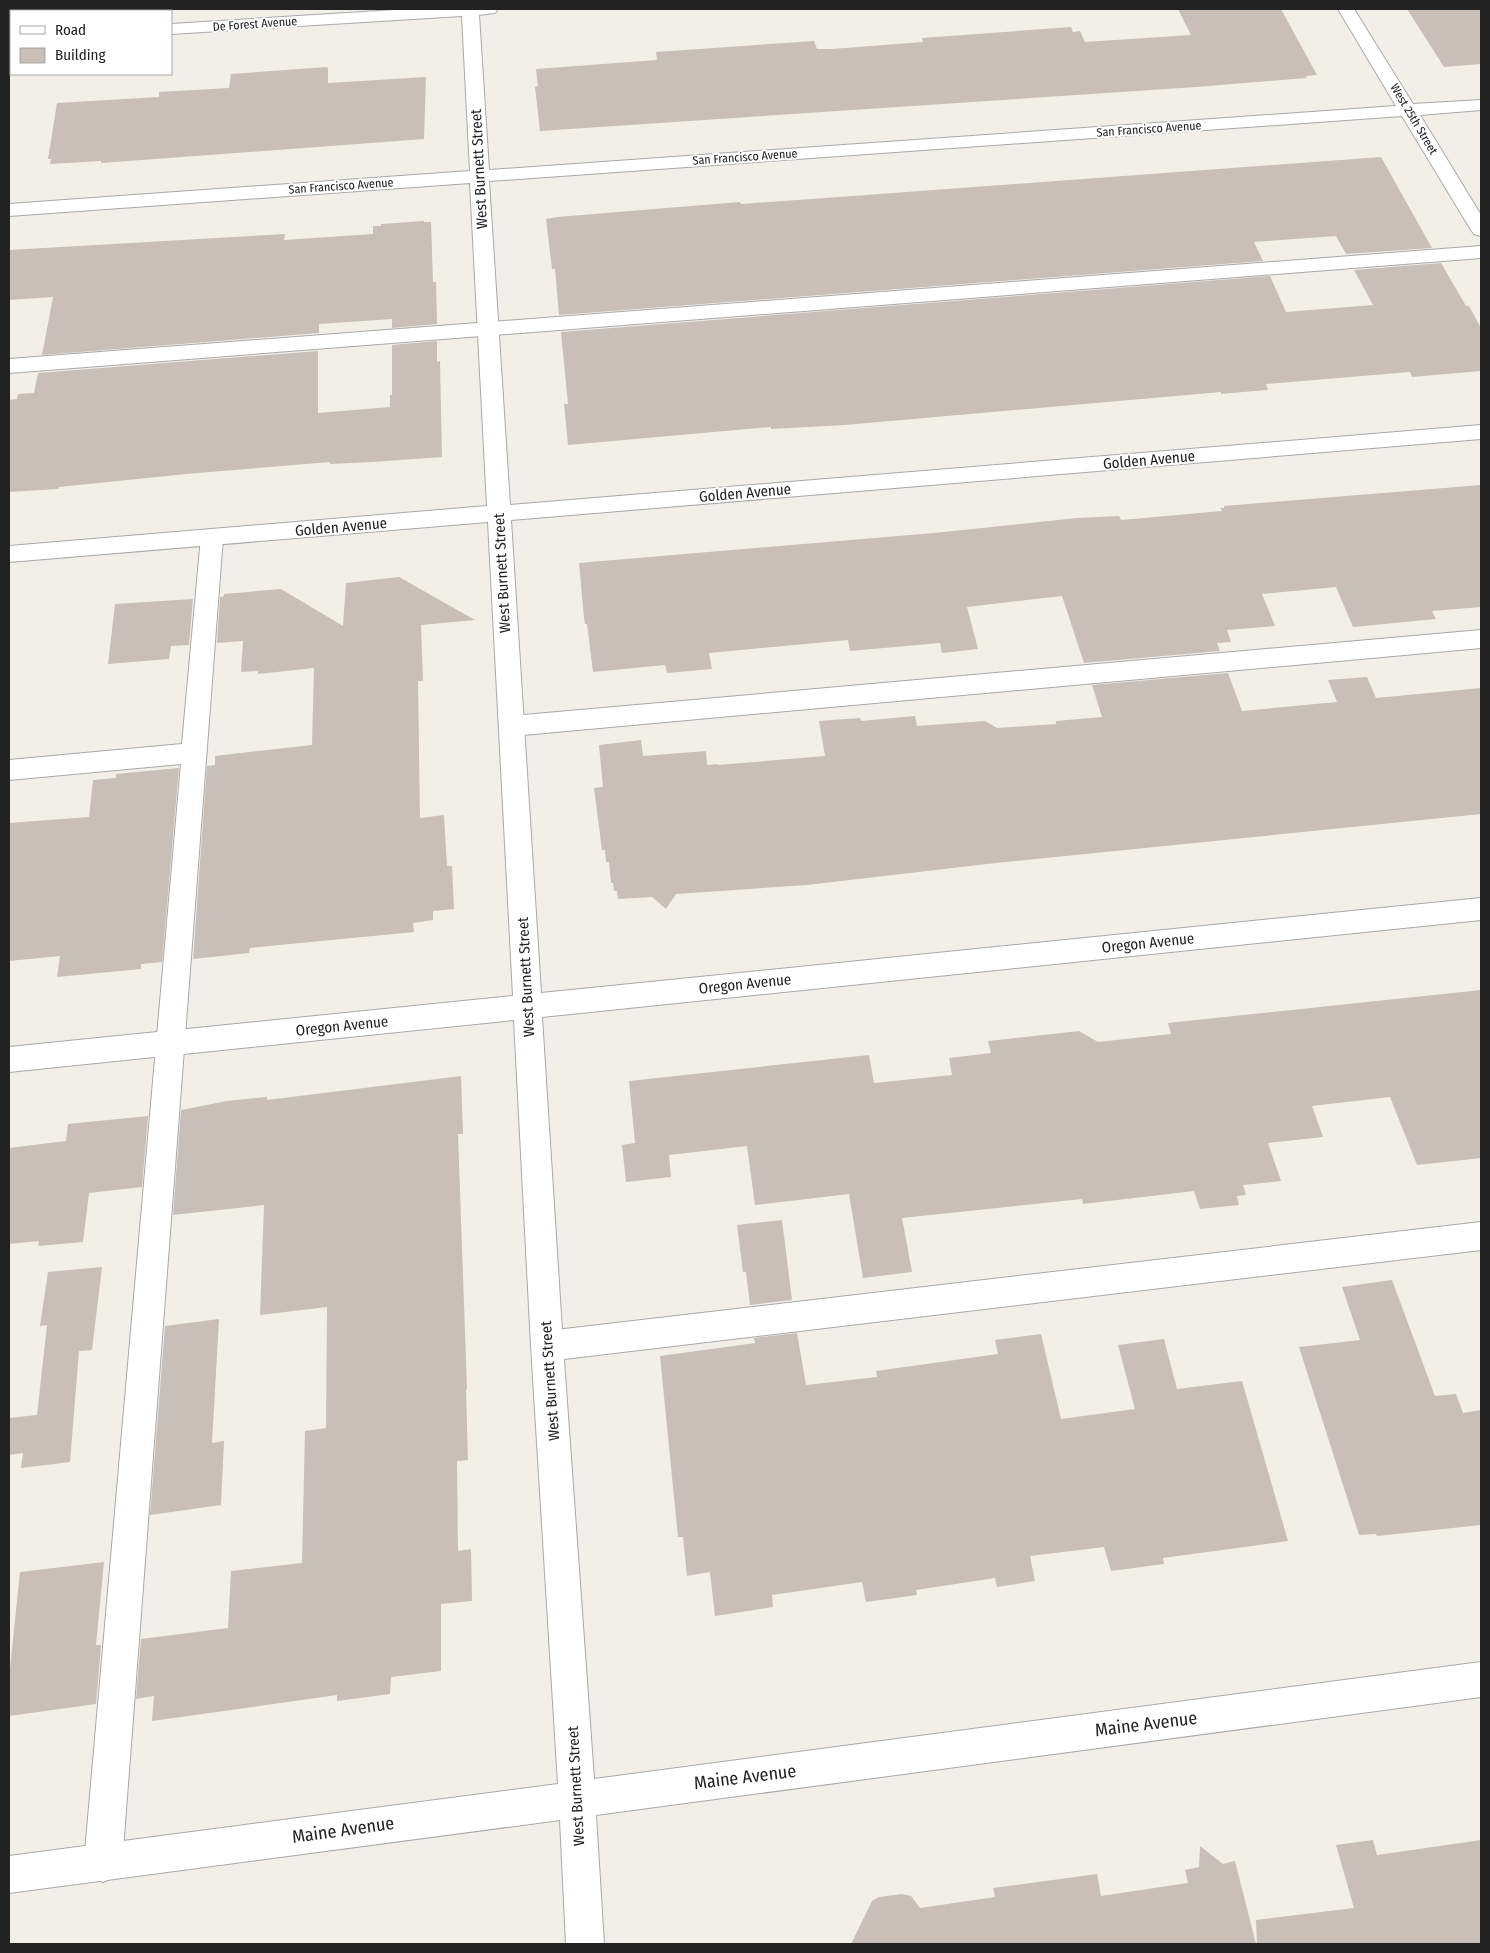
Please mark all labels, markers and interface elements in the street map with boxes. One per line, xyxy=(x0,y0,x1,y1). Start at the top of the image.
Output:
legend xyxy=(10,10,172,75)
street label: De Forest Avenue xyxy=(212,14,298,34)
text: Road xyxy=(55,21,86,39)
text: Building xyxy=(55,46,106,64)
street label: West 25th Street xyxy=(1387,81,1441,157)
street label: West Burnett Street xyxy=(467,108,491,229)
street label: San Francisco Avenue xyxy=(1096,118,1202,140)
street label: San Francisco Avenue xyxy=(692,146,798,168)
street label: San Francisco Avenue xyxy=(288,175,394,197)
street label: Golden Avenue xyxy=(1102,447,1196,473)
street label: Golden Avenue xyxy=(698,480,792,506)
street label: West Burnett Street xyxy=(490,512,514,633)
street label: Golden Avenue xyxy=(294,514,388,540)
street label: West Burnett Street xyxy=(514,916,538,1037)
street label: Oregon Avenue xyxy=(1101,929,1195,957)
street label: Oregon Avenue xyxy=(698,970,792,998)
street label: Oregon Avenue xyxy=(295,1012,389,1040)
street label: West Burnett Street xyxy=(537,1320,563,1442)
street label: Maine Avenue xyxy=(1094,1707,1198,1741)
street label: West Burnett Street xyxy=(564,1725,588,1846)
street label: Maine Avenue xyxy=(693,1760,797,1794)
street label: Maine Avenue xyxy=(291,1812,396,1848)

